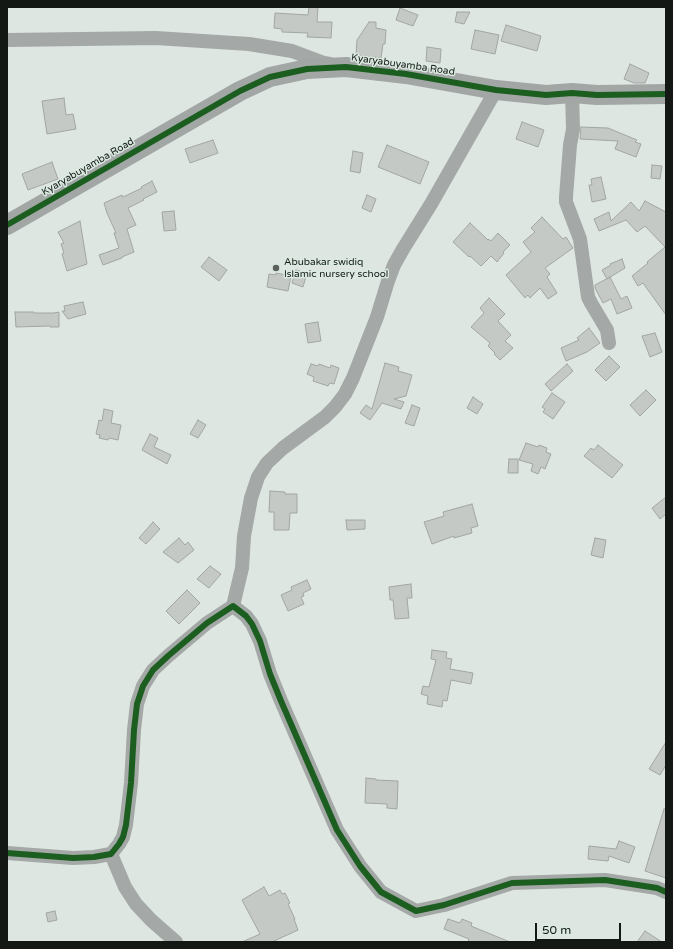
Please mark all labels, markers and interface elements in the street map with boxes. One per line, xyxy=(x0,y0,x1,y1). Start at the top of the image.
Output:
street label: Kyaryabuyamba Road xyxy=(350,52,456,78)
street label: Kyaryabuyamba Road xyxy=(40,136,136,198)
place label: Abubakar swidiq Islamic nursery school xyxy=(284,256,388,280)
marker: Abubakar swidiq Islamic nursery school xyxy=(271,263,281,273)
scale bar xyxy=(537,915,623,941)
text: 50 m xyxy=(542,923,571,937)

